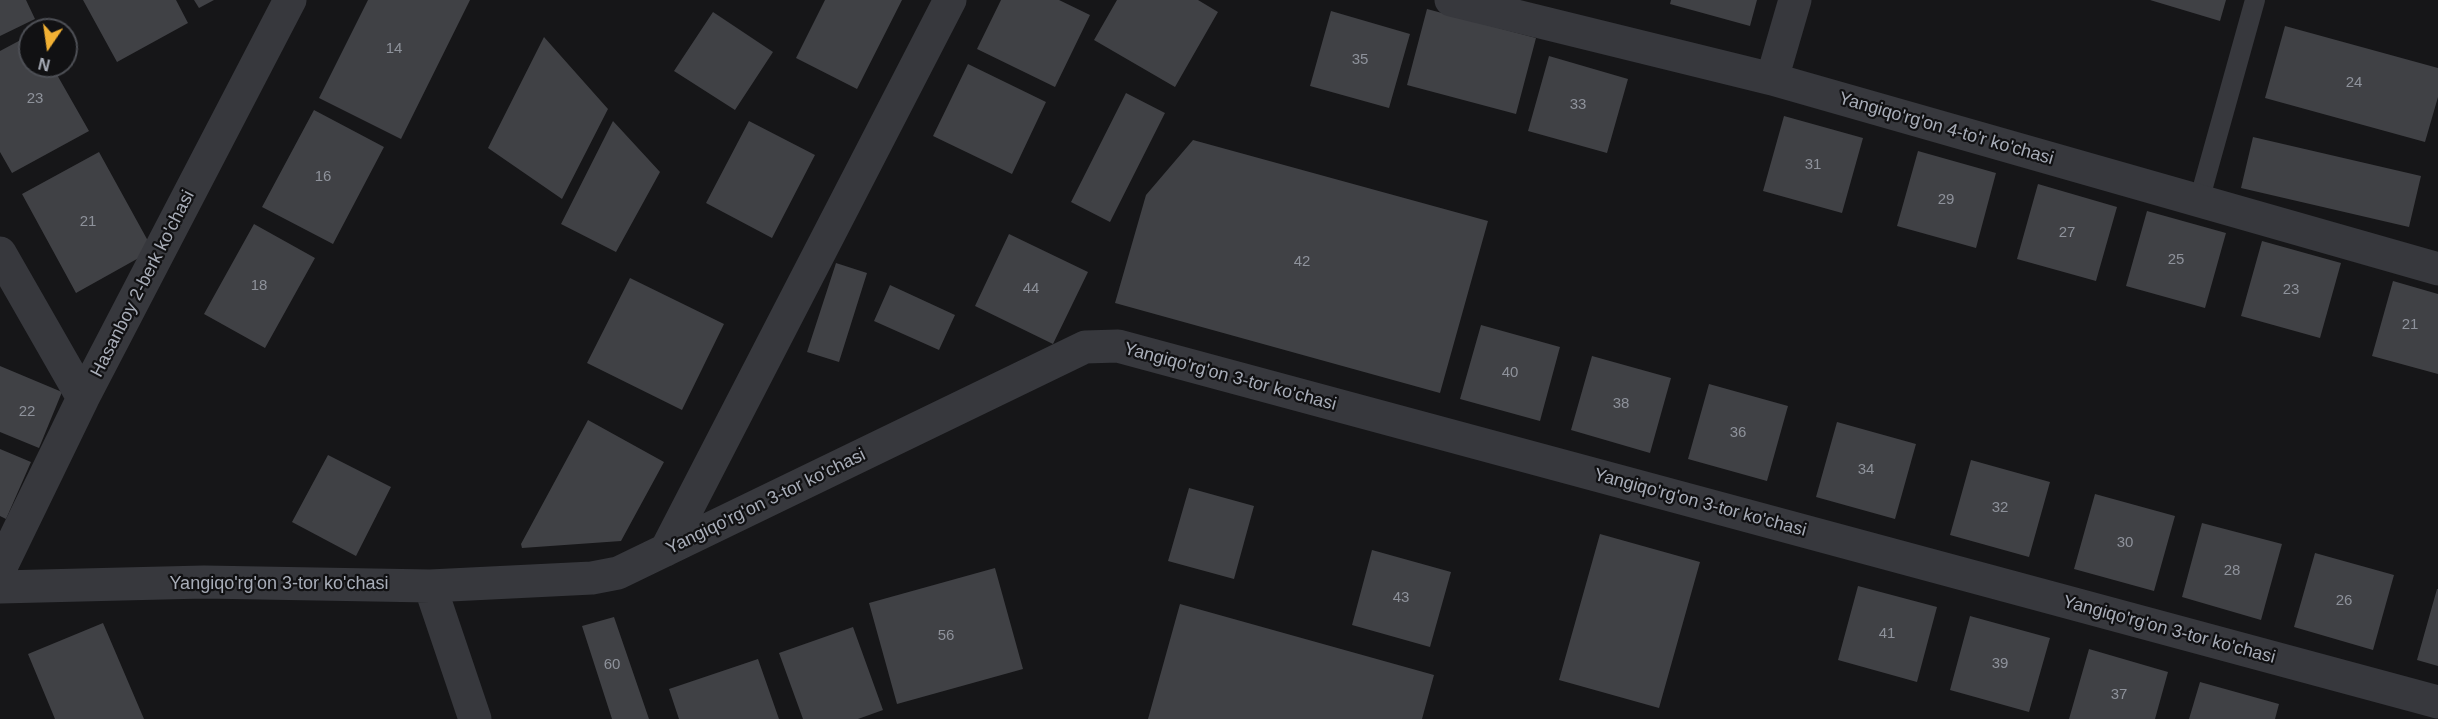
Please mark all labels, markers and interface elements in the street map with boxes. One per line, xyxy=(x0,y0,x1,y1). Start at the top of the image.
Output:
north arrow xyxy=(18,18,78,78)
house number: 14 xyxy=(386,40,402,58)
house number: 35 xyxy=(1352,51,1368,69)
text: N xyxy=(37,54,52,74)
house number: 24 xyxy=(2346,74,2362,92)
street label: Yangiqo'rg'on 4-to'r ko'chasi xyxy=(1836,88,2056,170)
house number: 23 xyxy=(27,90,43,108)
house number: 33 xyxy=(1570,96,1586,114)
house number: 31 xyxy=(1805,156,1821,174)
house number: 16 xyxy=(315,168,331,186)
street label: Hasanboy 2-berk ko'chasi xyxy=(86,187,200,381)
house number: 29 xyxy=(1938,191,1954,209)
house number: 21 xyxy=(80,213,96,231)
house number: 27 xyxy=(2059,224,2075,242)
house number: 25 xyxy=(2168,251,2184,269)
house number: 42 xyxy=(1294,253,1310,271)
house number: 18 xyxy=(251,277,267,295)
house number: 44 xyxy=(1023,280,1039,298)
house number: 23 xyxy=(2283,281,2299,299)
house number: 21 xyxy=(2402,316,2418,334)
street label: Yangiqo'rg'on 3-tor ko'chasi xyxy=(1121,338,1339,416)
house number: 40 xyxy=(1502,364,1518,382)
house number: 38 xyxy=(1613,395,1629,413)
house number: 22 xyxy=(19,403,35,421)
house number: 36 xyxy=(1730,424,1746,442)
street label: Yangiqo'rg'on 3-tor ko'chasi xyxy=(663,444,869,560)
house number: 34 xyxy=(1858,461,1874,479)
street label: Yangiqo'rg'on 3-tor ko'chasi xyxy=(1591,464,1809,542)
house number: 32 xyxy=(1992,499,2008,517)
house number: 30 xyxy=(2117,534,2133,552)
house number: 28 xyxy=(2224,562,2240,580)
street label: Yangiqo'rg'on 3-tor ko'chasi xyxy=(169,573,389,595)
house number: 43 xyxy=(1393,589,1409,607)
street label: Yangiqo'rg'on 3-tor ko'chasi xyxy=(2060,591,2278,669)
house number: 26 xyxy=(2336,592,2352,610)
house number: 41 xyxy=(1879,625,1895,643)
house number: 56 xyxy=(938,627,954,645)
house number: 39 xyxy=(1992,655,2008,673)
house number: 60 xyxy=(604,656,620,674)
house number: 37 xyxy=(2111,686,2127,704)

